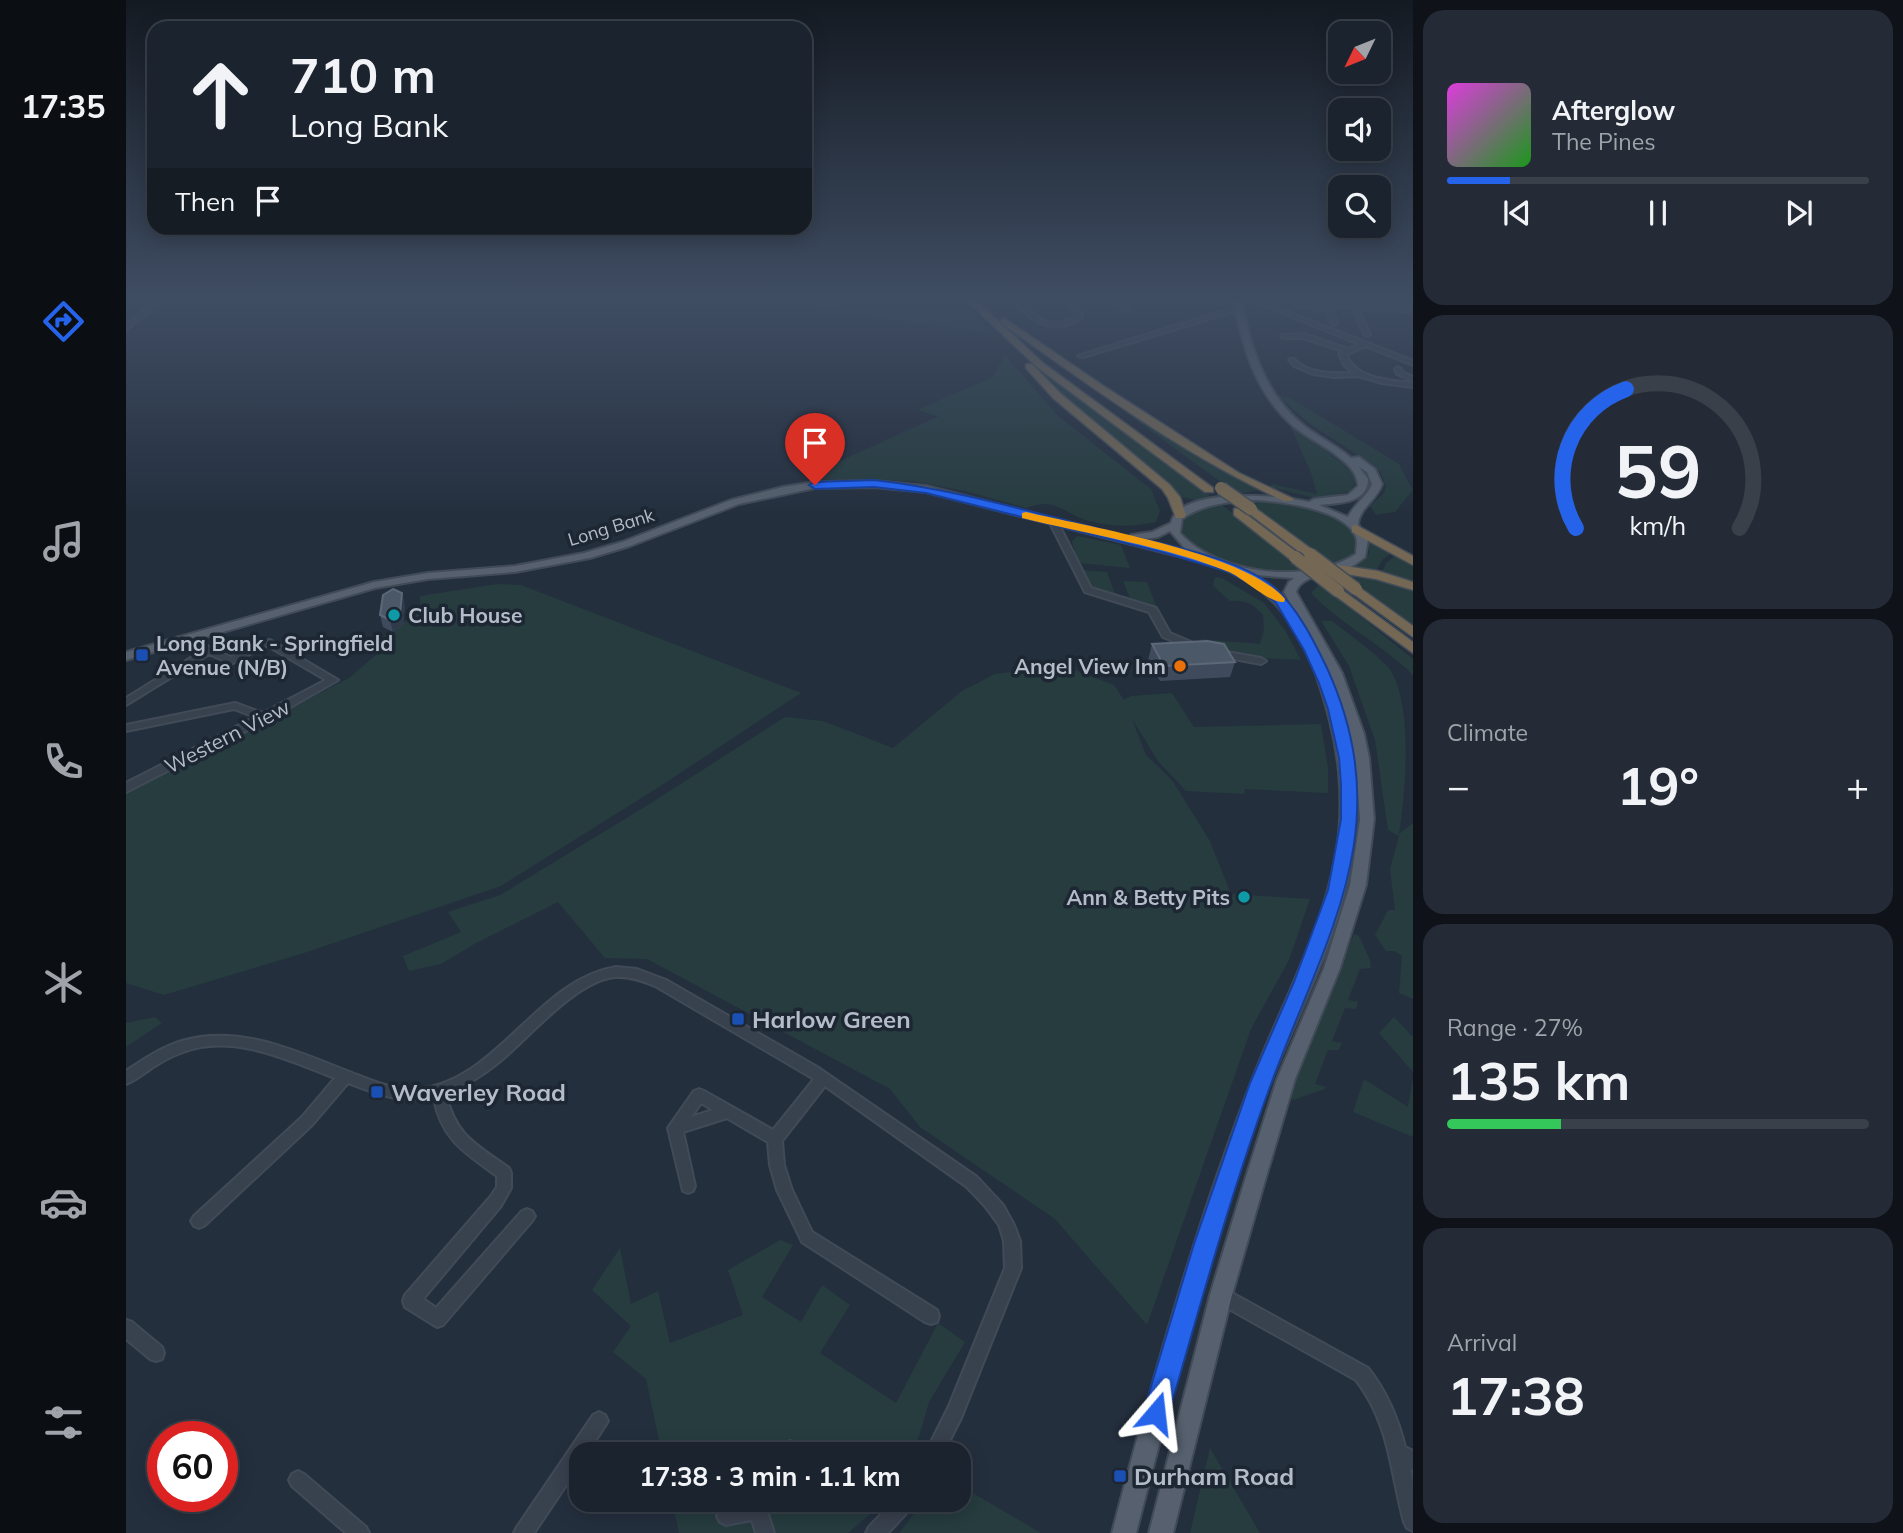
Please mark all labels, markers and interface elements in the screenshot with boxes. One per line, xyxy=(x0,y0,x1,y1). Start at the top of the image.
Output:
north arrow xyxy=(1328,21,1391,84)
map controls xyxy=(1328,21,1391,238)
text: 710 m xyxy=(290,44,436,105)
icon: ahead xyxy=(175,49,266,140)
text: 17:35 xyxy=(21,86,105,126)
text: Afterglow xyxy=(1552,94,1675,127)
button: sound xyxy=(1328,98,1391,161)
text: Long Bank xyxy=(290,105,448,145)
text: The Pines xyxy=(1552,127,1656,156)
button: search xyxy=(1328,175,1391,238)
icon: arrive xyxy=(249,182,287,220)
text: Then xyxy=(175,185,235,218)
icon: previous xyxy=(1498,194,1536,232)
icon: pause xyxy=(1639,194,1677,232)
icon: next xyxy=(1780,194,1818,232)
icon: directions xyxy=(39,297,88,346)
pin xyxy=(785,413,845,485)
icon: arrive xyxy=(796,424,834,462)
text: 59 xyxy=(1614,425,1702,516)
street label: Long Bank xyxy=(565,503,658,551)
text: km/h xyxy=(1630,510,1686,541)
icon: music xyxy=(39,517,88,566)
place label: Club House xyxy=(408,602,522,628)
marker: Club House xyxy=(386,607,402,623)
place label: Long Bank - Springfield Avenue (N/B) xyxy=(156,630,393,680)
marker: Long Bank - Springfield Avenue (N/B) xyxy=(134,647,150,663)
place label: Angel View Inn xyxy=(1014,653,1166,679)
marker: Angel View Inn xyxy=(1172,658,1188,674)
street label: Western View xyxy=(160,693,294,779)
text: Climate xyxy=(1447,718,1528,747)
icon: phone xyxy=(39,737,88,786)
text: 19° xyxy=(1617,753,1699,818)
text: − xyxy=(1447,762,1470,810)
text: + xyxy=(1846,762,1869,810)
place label: Ann & Betty Pits xyxy=(1066,884,1230,910)
marker: Ann & Betty Pits xyxy=(1236,889,1252,905)
icon: climate xyxy=(39,958,88,1007)
place label: Harlow Green xyxy=(752,1004,911,1034)
marker: Harlow Green xyxy=(730,1011,746,1027)
text: Range · 27% xyxy=(1447,1013,1583,1042)
text: 135 km xyxy=(1447,1048,1630,1113)
place label: Waverley Road xyxy=(391,1077,566,1107)
marker: Waverley Road xyxy=(369,1084,385,1100)
icon: car xyxy=(39,1178,88,1227)
text: Arrival xyxy=(1447,1328,1517,1357)
text: 17:38 xyxy=(1447,1363,1585,1428)
position arrow xyxy=(1119,1376,1193,1450)
icon: filters xyxy=(39,1398,88,1447)
speed limit sign: 60 xyxy=(147,1421,238,1512)
text: 17:38 · 3 min · 1.1 km xyxy=(639,1460,901,1493)
place label: Durham Road xyxy=(1134,1461,1294,1491)
marker: Durham Road xyxy=(1112,1468,1128,1484)

